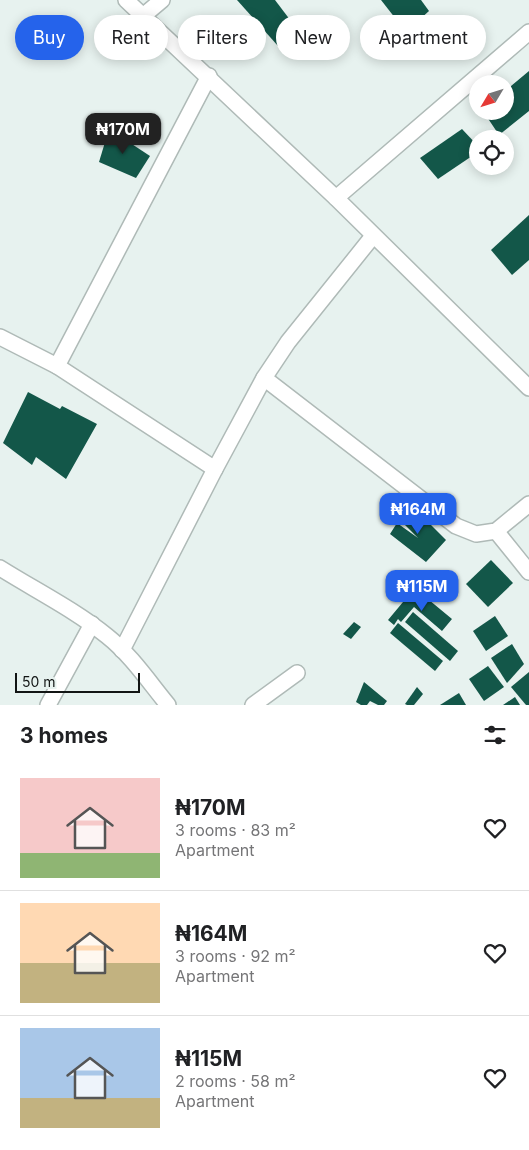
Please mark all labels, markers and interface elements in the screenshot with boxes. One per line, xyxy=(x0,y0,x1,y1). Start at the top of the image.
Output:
chip: Buy xyxy=(15,15,84,60)
chip: Rent xyxy=(94,15,168,60)
chip: Filters xyxy=(178,15,266,60)
chip: New xyxy=(276,15,350,60)
chip: Apartment xyxy=(360,15,486,60)
north arrow xyxy=(469,75,514,120)
map controls xyxy=(469,75,514,175)
pin: ₦170M xyxy=(88,112,158,155)
text: ₦170M xyxy=(96,119,150,139)
button: locate xyxy=(469,130,514,175)
pin: ₦164M xyxy=(383,492,453,535)
text: ₦164M xyxy=(390,499,446,519)
pin: ₦115M xyxy=(387,570,457,612)
text: ₦115M xyxy=(396,576,448,596)
scale bar xyxy=(15,670,140,693)
text: 50 m xyxy=(22,673,56,690)
icon: filters xyxy=(481,721,509,749)
text: 3 homes xyxy=(20,723,108,748)
text: ₦170M xyxy=(175,795,246,820)
icon: home xyxy=(60,798,120,858)
icon: heart xyxy=(481,814,509,842)
text: 3 rooms · 83 m² xyxy=(175,820,296,840)
text: Apartment xyxy=(175,840,255,860)
text: ₦164M xyxy=(175,921,247,946)
icon: home xyxy=(60,923,120,983)
icon: heart xyxy=(481,939,509,967)
text: 3 rooms · 92 m² xyxy=(175,946,296,966)
text: Apartment xyxy=(175,966,255,986)
text: ₦115M xyxy=(175,1046,242,1071)
icon: home xyxy=(60,1048,120,1108)
icon: heart xyxy=(481,1064,509,1092)
text: 2 rooms · 58 m² xyxy=(175,1071,295,1091)
text: Apartment xyxy=(175,1091,255,1111)

